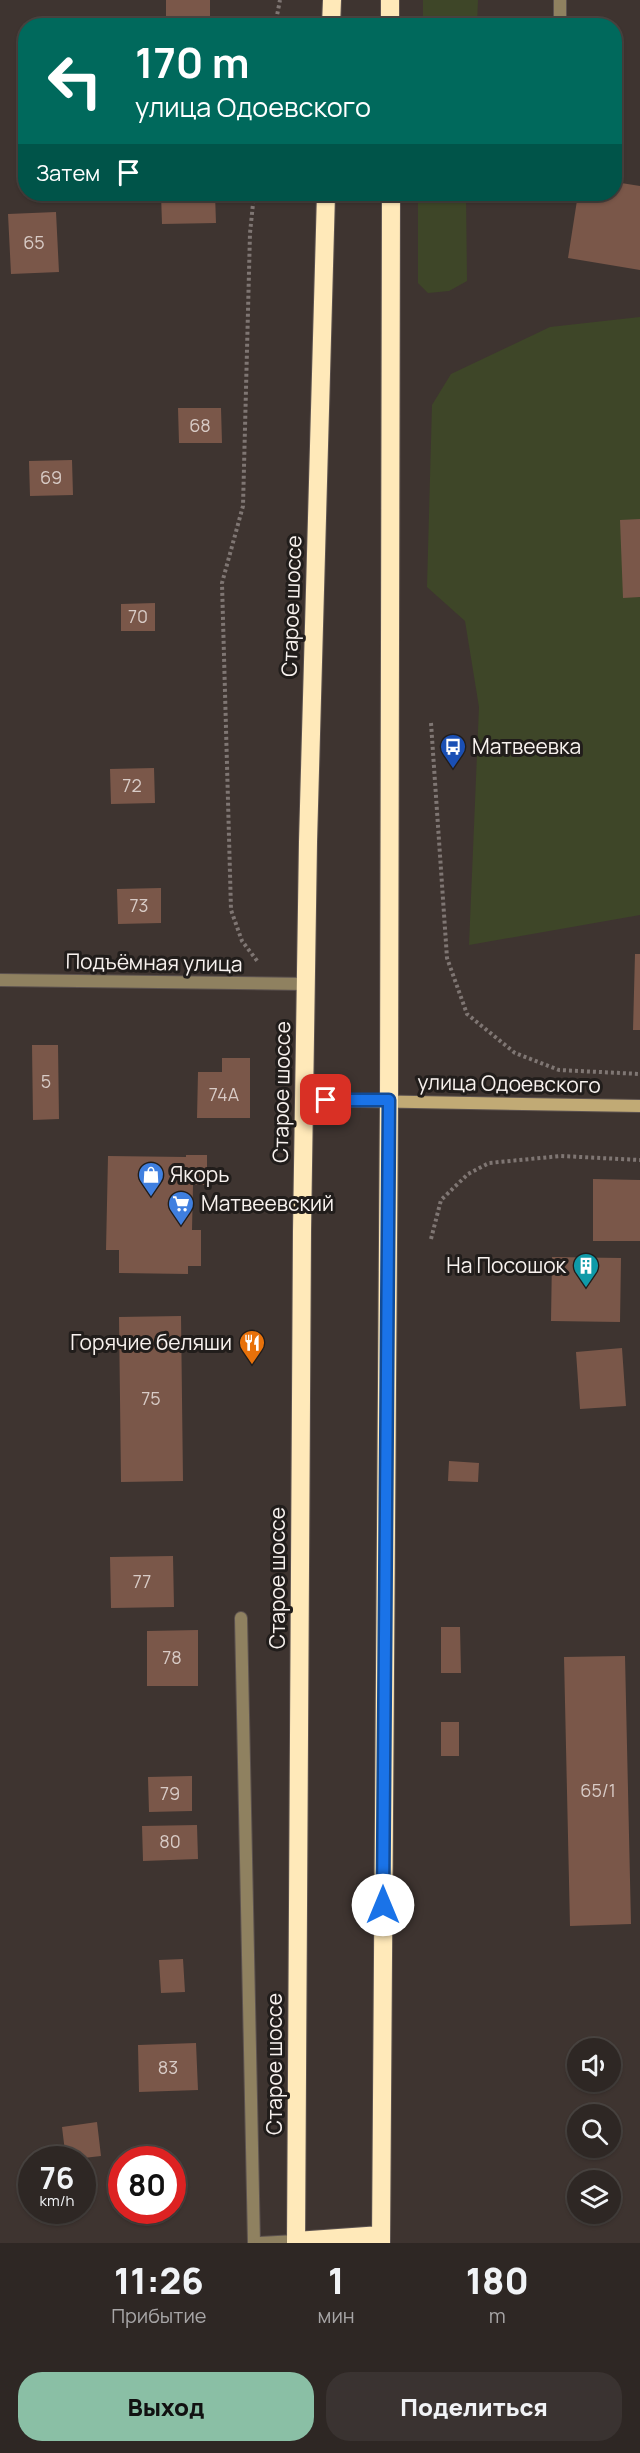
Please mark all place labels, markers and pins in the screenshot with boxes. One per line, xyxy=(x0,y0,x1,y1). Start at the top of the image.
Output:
bus stop icon: Матвеевка xyxy=(438,732,468,770)
place label: Матвеевка xyxy=(472,732,581,760)
pin xyxy=(300,1074,351,1125)
shop icon: Якорь xyxy=(136,1160,166,1198)
place label: Якорь xyxy=(170,1160,230,1188)
supermarket icon: Матвеевский xyxy=(166,1189,196,1227)
place label: Матвеевский xyxy=(201,1189,334,1217)
place label: На Посошок xyxy=(446,1251,567,1279)
building icon: На Посошок xyxy=(571,1251,601,1289)
place label: Горячие беляши xyxy=(70,1328,232,1356)
restaurant icon: Горячие беляши xyxy=(237,1328,267,1366)

